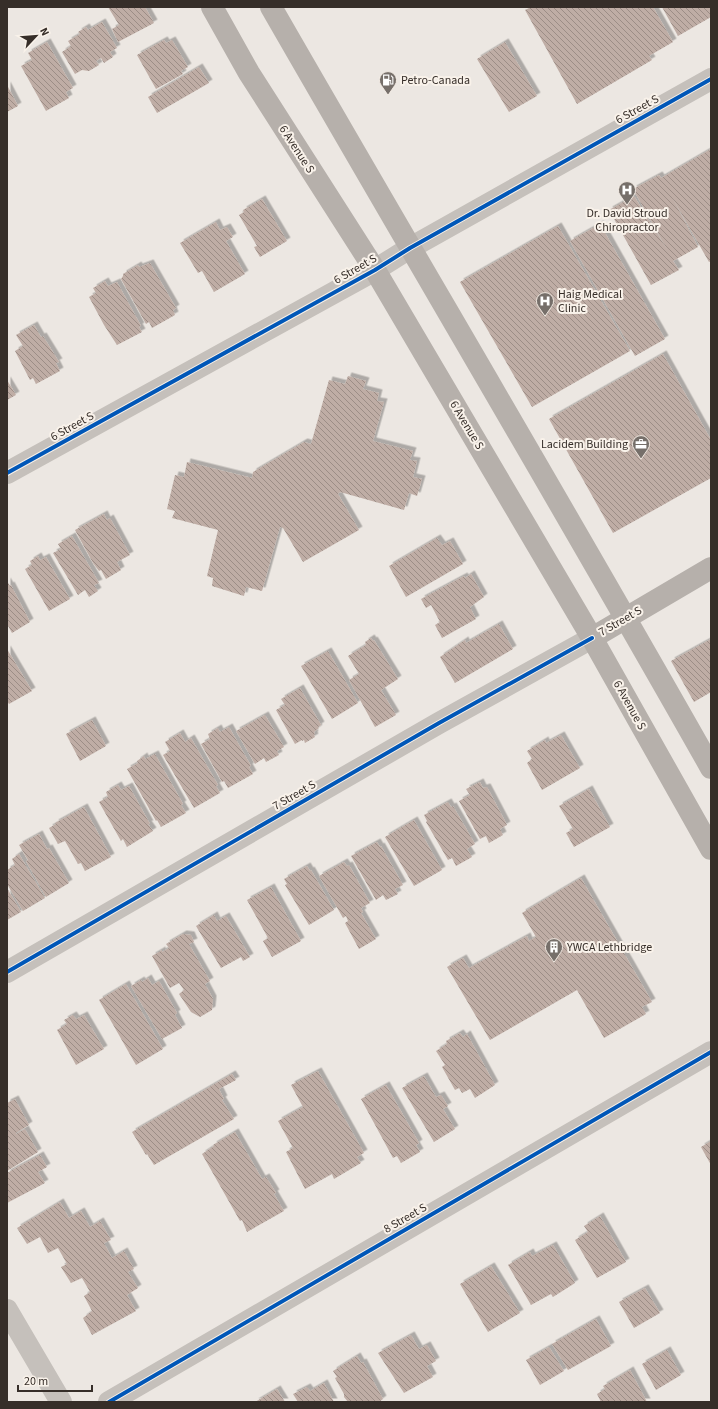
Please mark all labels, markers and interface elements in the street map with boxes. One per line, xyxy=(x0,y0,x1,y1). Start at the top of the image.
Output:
north arrow xyxy=(16,16,56,56)
text: N xyxy=(36,25,53,38)
fuel station icon: Petro-Canada xyxy=(378,70,398,95)
place label: Petro-Canada xyxy=(401,72,470,89)
street label: 6 Street S xyxy=(612,91,662,128)
street label: 6 Avenue S xyxy=(275,122,318,177)
hospital icon: Dr. David Stroud Chiropractor xyxy=(617,180,637,205)
place label: Dr. David Stroud Chiropractor xyxy=(586,205,668,236)
street label: 6 Street S xyxy=(331,250,380,289)
place label: Haig Medical Clinic xyxy=(558,286,622,317)
hospital icon: Haig Medical Clinic xyxy=(535,291,555,316)
street label: 6 Avenue S xyxy=(445,398,488,453)
street label: 6 Street S xyxy=(47,408,97,445)
office icon: Lacidem Building xyxy=(631,434,651,459)
place label: Lacidem Building xyxy=(541,436,628,453)
street label: 7 Street S xyxy=(596,602,645,641)
street label: 6 Avenue S xyxy=(609,677,650,733)
street label: 7 Street S xyxy=(270,776,319,815)
building icon: YWCA Lethbridge xyxy=(544,937,564,962)
place label: YWCA Lethbridge xyxy=(566,939,652,956)
street label: 8 Street S xyxy=(381,1199,430,1238)
scale bar xyxy=(18,1367,92,1393)
text: 20 m xyxy=(24,1373,48,1390)

